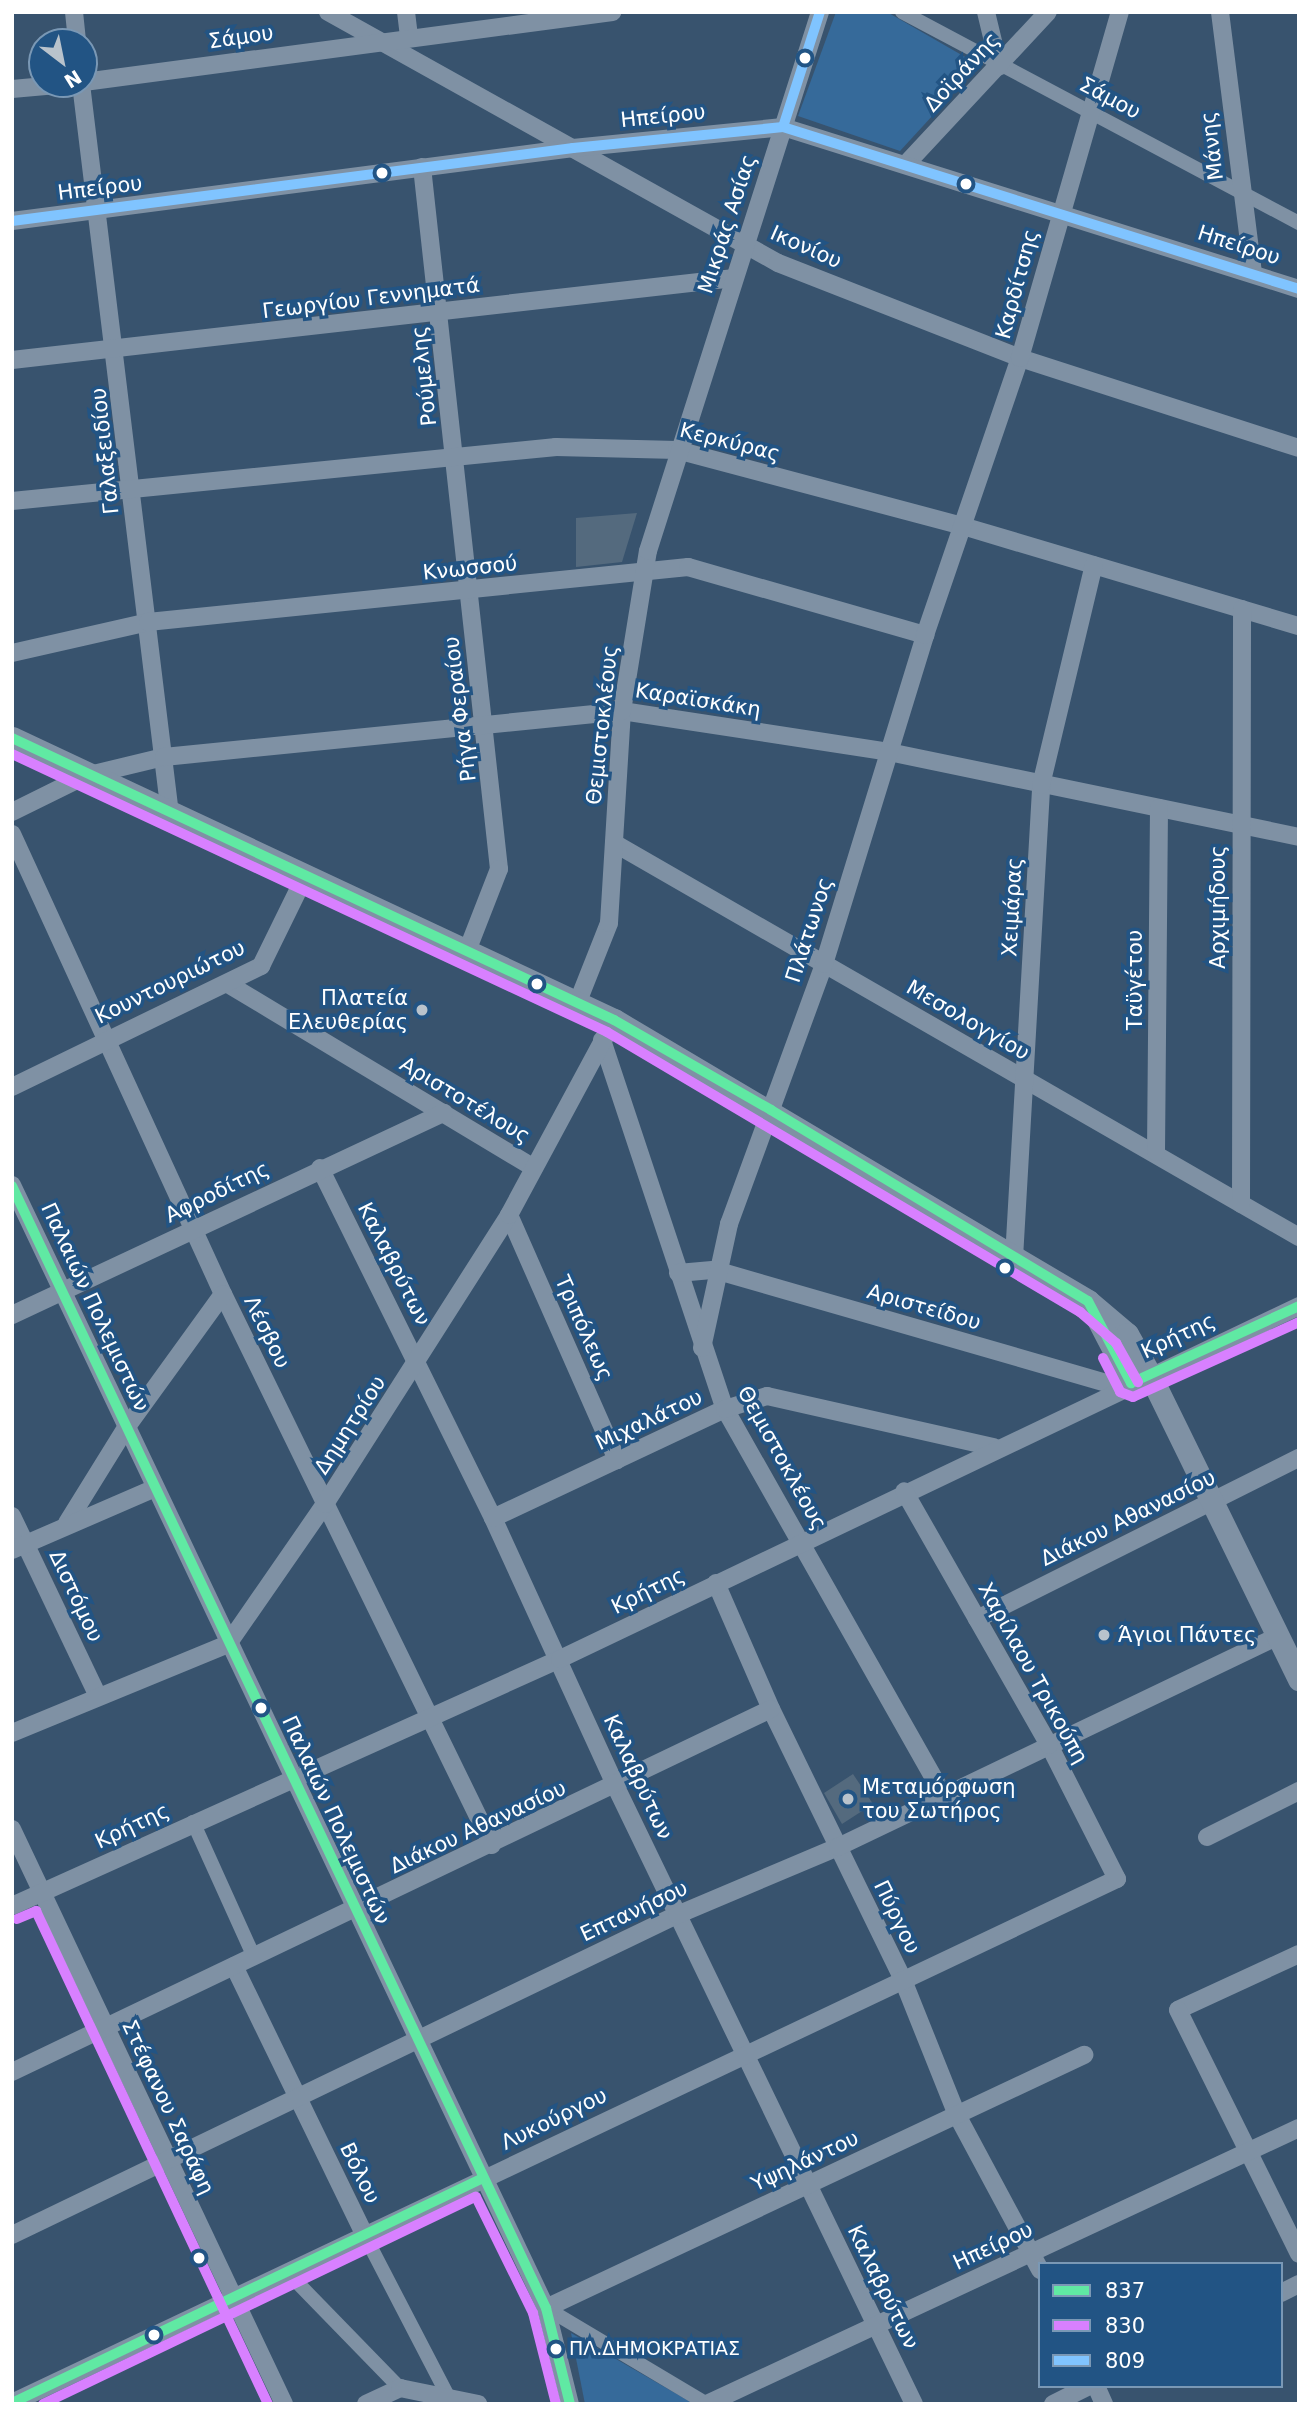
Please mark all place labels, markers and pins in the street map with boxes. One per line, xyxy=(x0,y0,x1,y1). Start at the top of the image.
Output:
unlabelled marker xyxy=(798,51,812,65)
unlabelled marker xyxy=(375,166,389,180)
unlabelled marker xyxy=(959,177,973,191)
unlabelled marker xyxy=(530,977,544,991)
place label: Πλατεία Ελευθερίας xyxy=(288,985,408,1035)
marker: Πλατεία Ελευθερίας xyxy=(414,1002,430,1018)
unlabelled marker xyxy=(998,1261,1012,1275)
place label: Άγιοι Πάντες xyxy=(1118,1622,1256,1648)
marker: Άγιοι Πάντες xyxy=(1096,1627,1112,1643)
unlabelled marker xyxy=(254,1701,268,1715)
place label: Μεταμόρφωση του Σωτήρος xyxy=(862,1774,1016,1824)
marker: Μεταμόρφωση του Σωτήρος xyxy=(840,1791,856,1807)
unlabelled marker xyxy=(192,2251,206,2265)
unlabelled marker xyxy=(147,2328,161,2342)
place label: ΠΛ.ΔΗΜΟΚΡΑΤΙΑΣ xyxy=(569,2338,740,2360)
marker: ΠΛ.ΔΗΜΟΚΡΑΤΙΑΣ xyxy=(549,2342,563,2356)

